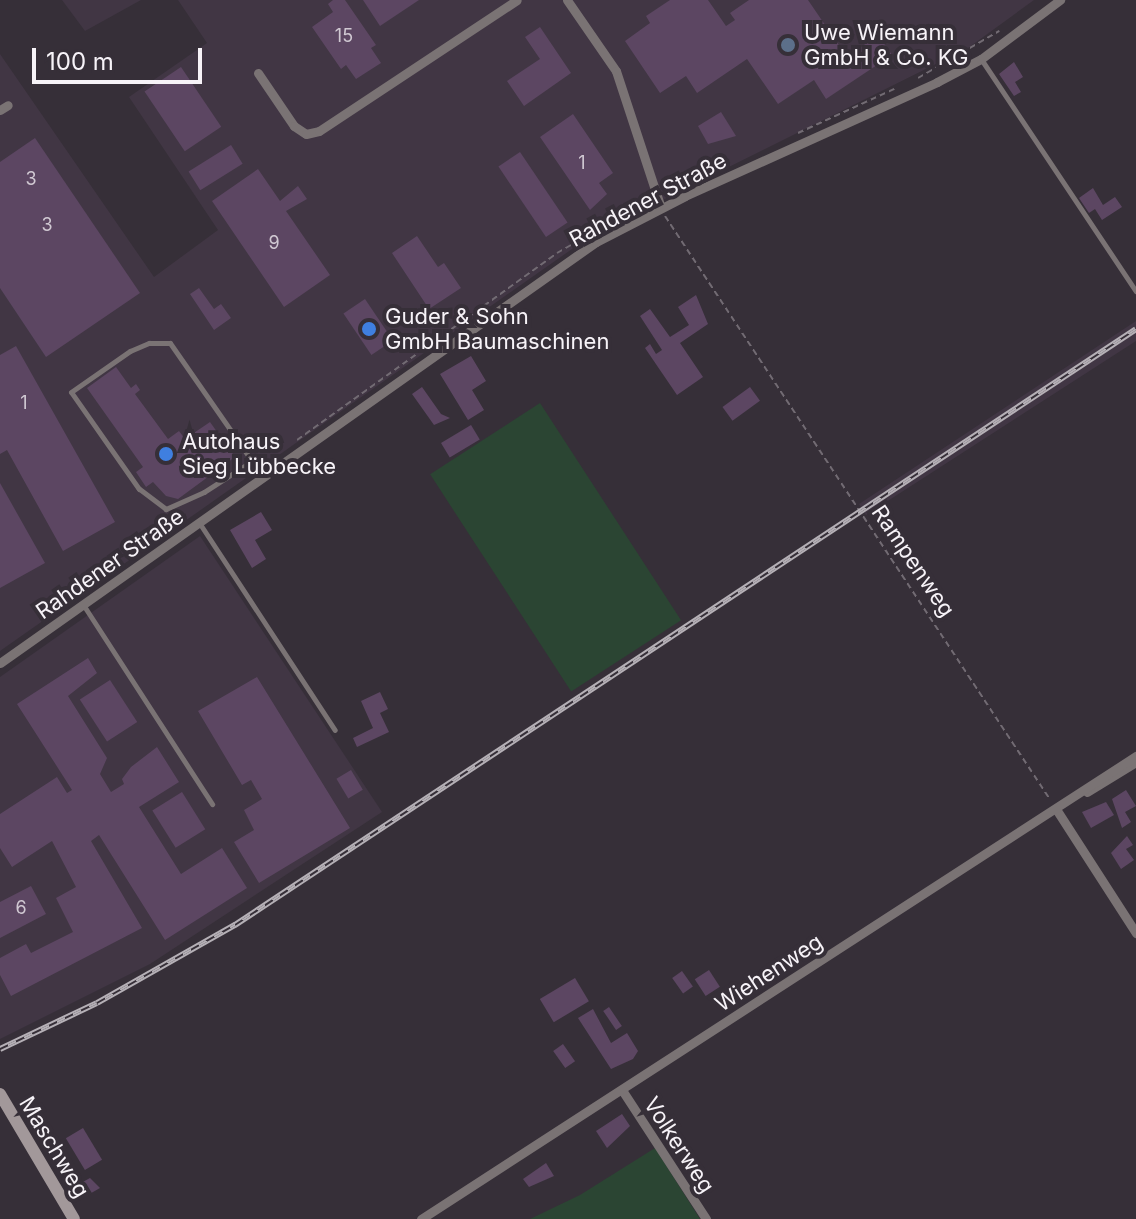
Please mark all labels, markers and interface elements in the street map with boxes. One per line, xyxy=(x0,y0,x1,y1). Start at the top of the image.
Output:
place label: Uwe Wiemann GmbH & Co. KG xyxy=(804,19,968,70)
house number: 15 xyxy=(335,25,353,47)
scale bar xyxy=(36,32,206,82)
marker: Uwe Wiemann GmbH & Co. KG xyxy=(779,36,797,54)
text: 100 m xyxy=(46,47,114,76)
street label: Rahdener Straße xyxy=(565,147,731,253)
house number: 1 xyxy=(578,152,586,174)
house number: 3 xyxy=(25,168,37,190)
house number: 3 xyxy=(41,214,53,236)
house number: 9 xyxy=(268,232,280,254)
place label: Guder & Sohn GmbH Baumaschinen xyxy=(385,303,609,354)
marker: Guder & Sohn GmbH Baumaschinen xyxy=(360,320,378,338)
house number: 1 xyxy=(20,392,28,414)
place label: Autohaus Sieg Lübbecke xyxy=(182,428,336,480)
marker: Autohaus Sieg Lübbecke xyxy=(157,445,175,463)
street label: Rampenweg xyxy=(866,500,960,622)
street label: Rahdener Straße xyxy=(31,503,189,625)
house number: 6 xyxy=(15,897,27,919)
street label: Wiehenweg xyxy=(710,929,828,1017)
street label: Maschweg xyxy=(13,1092,95,1202)
street label: Volkerweg xyxy=(638,1092,720,1198)

